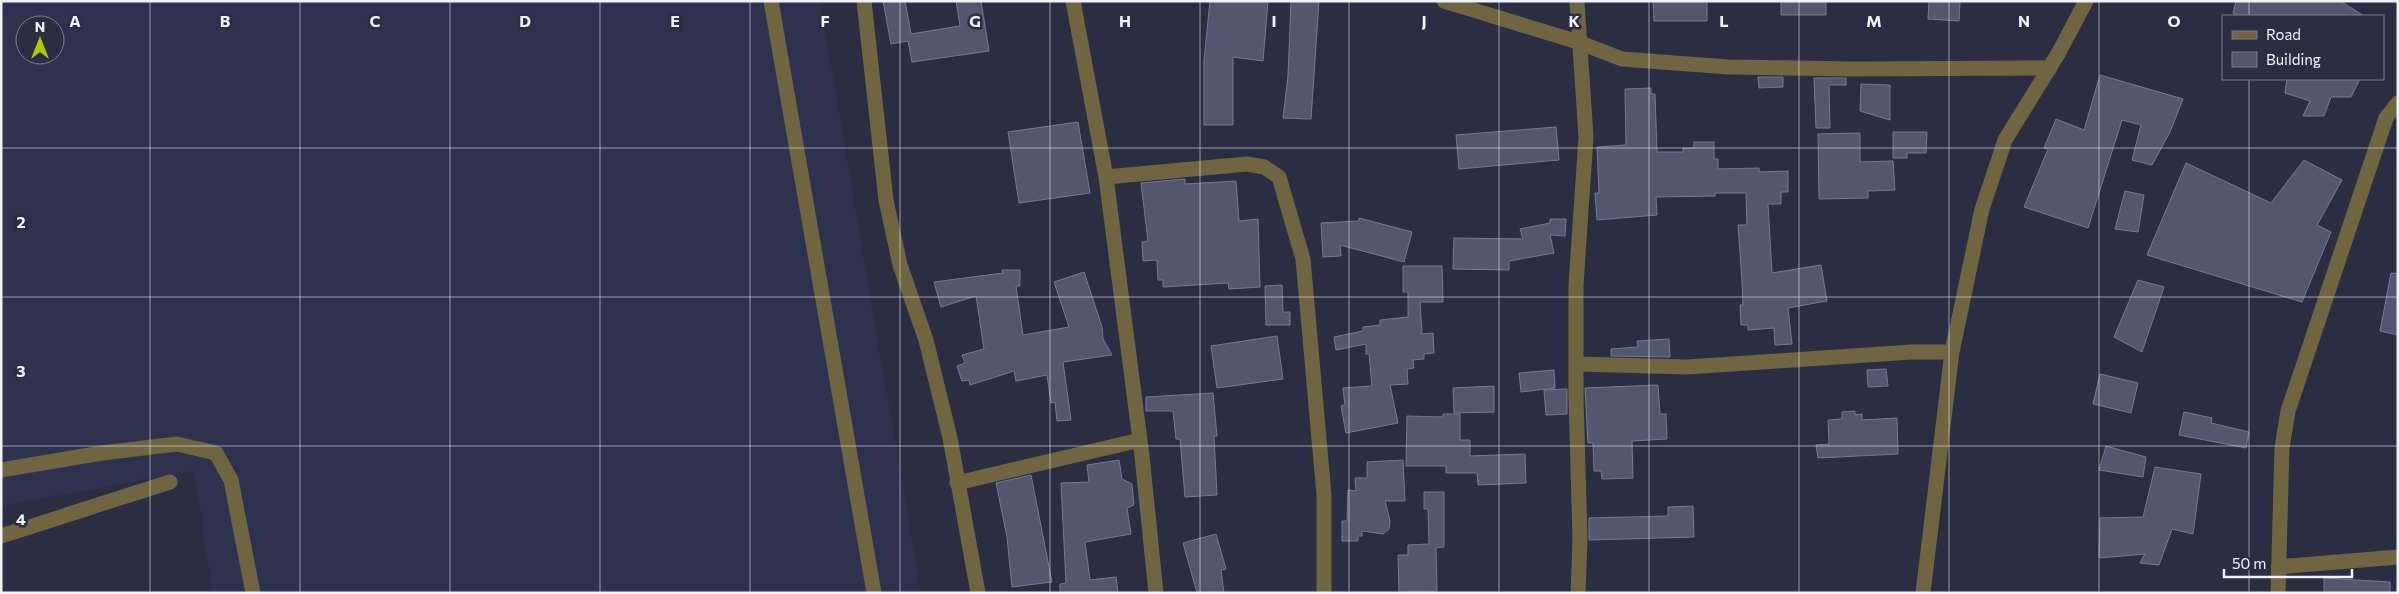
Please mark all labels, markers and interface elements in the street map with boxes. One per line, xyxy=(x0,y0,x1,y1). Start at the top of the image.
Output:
text: A xyxy=(69,11,81,30)
text: B xyxy=(220,11,231,30)
text: C xyxy=(370,11,381,30)
text: D xyxy=(519,11,531,30)
text: E xyxy=(670,11,680,30)
text: F xyxy=(820,11,830,30)
text: G xyxy=(969,11,981,30)
text: H xyxy=(1119,11,1131,30)
text: I xyxy=(1271,11,1277,30)
text: J xyxy=(1421,11,1427,30)
text: K xyxy=(1568,11,1580,30)
text: L xyxy=(1719,11,1729,30)
text: M xyxy=(1866,11,1882,30)
text: N xyxy=(2018,11,2030,30)
text: O xyxy=(2167,11,2181,30)
north arrow xyxy=(15,15,65,65)
legend xyxy=(2222,15,2384,80)
text: N xyxy=(35,18,45,35)
text: Road xyxy=(2266,25,2301,43)
text: Building xyxy=(2266,50,2321,68)
text: 2 xyxy=(16,212,26,231)
text: 3 xyxy=(16,361,26,380)
text: 4 xyxy=(16,509,26,528)
scale bar xyxy=(2224,546,2352,578)
text: 50 m xyxy=(2232,554,2266,572)

